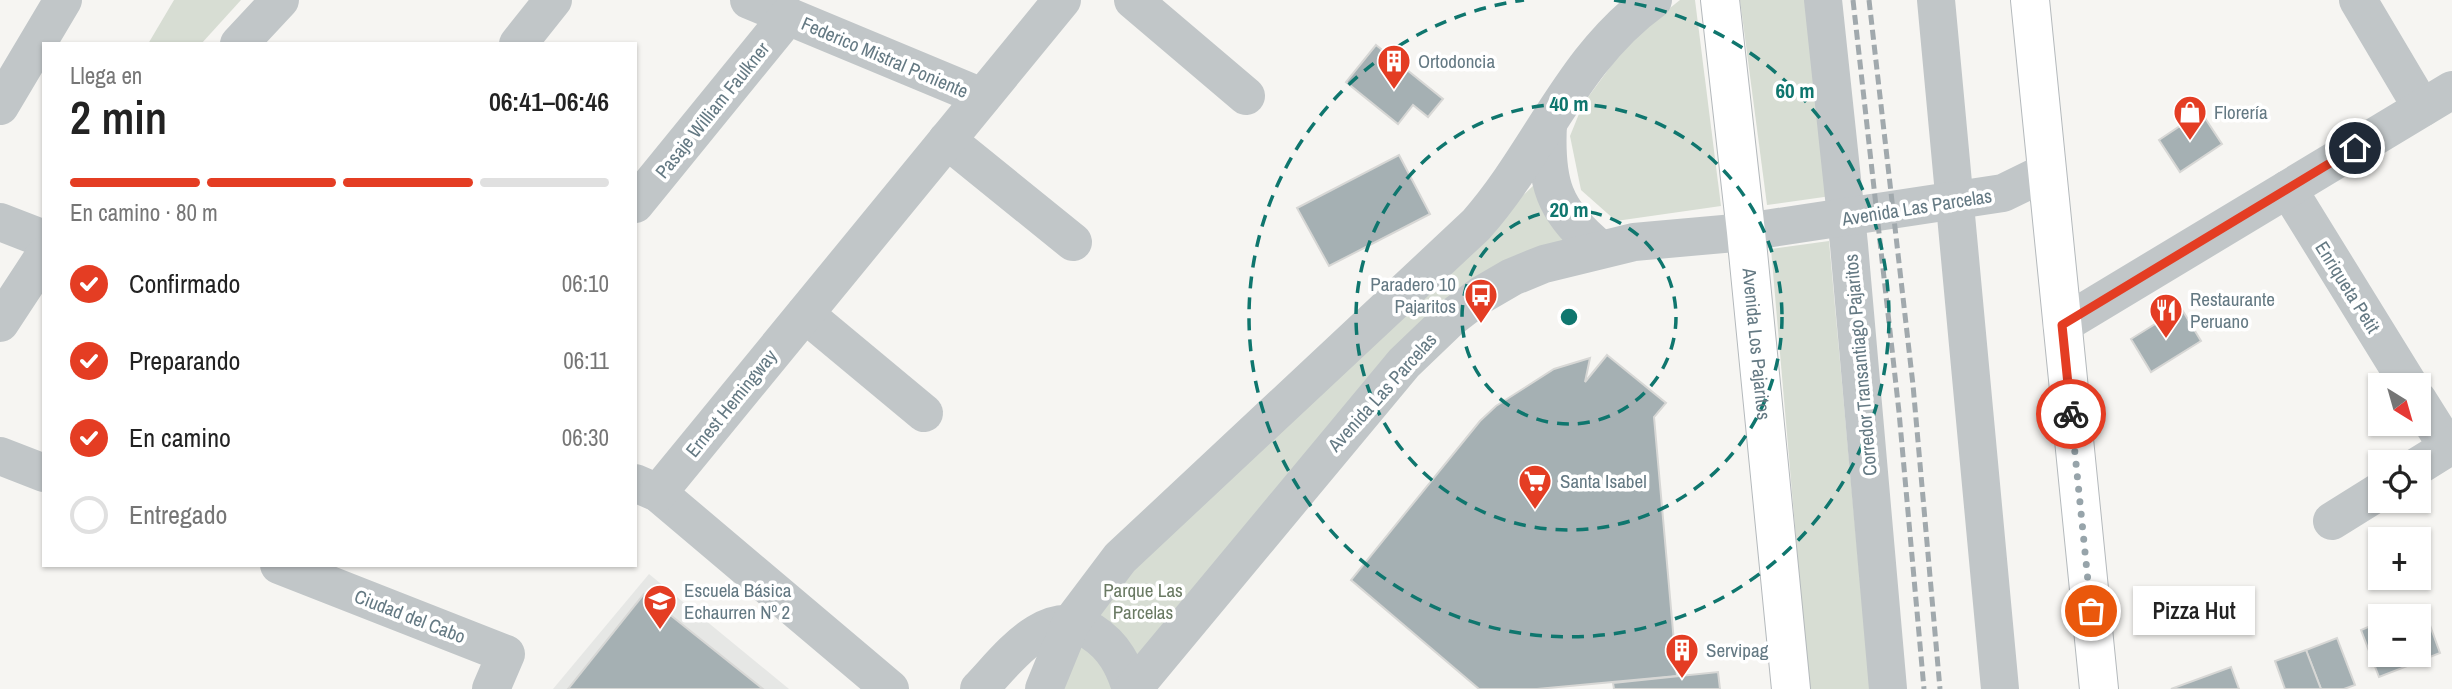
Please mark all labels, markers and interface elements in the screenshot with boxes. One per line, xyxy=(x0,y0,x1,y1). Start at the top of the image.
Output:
street label: Federico Mistral Poniente xyxy=(798,10,972,104)
street label: Pasaje William Faulkner xyxy=(649,36,775,183)
building icon: Ortodoncia xyxy=(1375,42,1413,91)
place label: Ortodoncia xyxy=(1418,48,1495,74)
text: Llega en xyxy=(70,60,142,91)
text: 60 m xyxy=(1775,76,1815,105)
text: 06:41–06:46 xyxy=(489,84,609,119)
text: 2 min xyxy=(70,86,167,148)
text: 40 m xyxy=(1549,89,1589,118)
shop icon: Florería xyxy=(2171,93,2209,142)
place label: Florería xyxy=(2214,99,2268,125)
pin xyxy=(2325,118,2385,178)
icon: home xyxy=(2336,129,2374,167)
street label: Avenida Las Parcelas xyxy=(1839,182,1994,232)
text: 20 m xyxy=(1549,195,1589,224)
text: En camino · 80 m xyxy=(70,197,218,228)
street label: Enriqueta Petit xyxy=(2309,236,2387,339)
street label: Corredor Transantiago Pajaritos xyxy=(1837,253,1883,477)
icon: check xyxy=(70,265,108,303)
text: Confirmado xyxy=(129,266,240,301)
street label: Avenida Los Pajaritos xyxy=(1737,266,1777,421)
text: 06:10 xyxy=(562,268,609,299)
place label: Paradero 10 Pajaritos xyxy=(1370,271,1456,319)
bus stop icon: Paradero 10 Pajaritos xyxy=(1462,276,1500,325)
place label: Restaurante Peruano xyxy=(2190,286,2275,334)
restaurant icon: Restaurante Peruano xyxy=(2147,291,2185,340)
centre of rings xyxy=(1557,305,1581,329)
street label: Avenida Las Parcelas xyxy=(1321,327,1442,458)
icon: check xyxy=(70,342,108,380)
text: Preparando xyxy=(129,343,240,378)
street label: Ernest Hemingway xyxy=(679,344,783,462)
text: 06:11 xyxy=(563,345,609,376)
north arrow xyxy=(2368,373,2431,436)
map controls xyxy=(2368,373,2431,667)
courier xyxy=(2036,379,2106,449)
icon: bike xyxy=(2052,395,2090,433)
icon: check xyxy=(70,419,108,457)
text: En camino xyxy=(129,420,231,455)
text: 06:30 xyxy=(562,422,609,453)
button: locate xyxy=(2368,450,2431,513)
supermarket icon: Santa Isabel xyxy=(1516,462,1554,511)
place label: Santa Isabel xyxy=(1560,468,1647,494)
text: Entregado xyxy=(129,497,227,532)
button: + xyxy=(2368,527,2431,590)
place label: Escuela Básica Echaurren Nº 2 xyxy=(684,577,792,625)
park label: Parque Las Parcelas xyxy=(1103,577,1183,625)
pin xyxy=(2061,581,2121,641)
school or university icon: Escuela Básica Echaurren Nº 2 xyxy=(641,582,679,631)
street label: Ciudad del Cabo xyxy=(351,583,469,649)
callout: Pizza Hut xyxy=(2133,586,2256,636)
icon: bag xyxy=(2072,592,2110,630)
text: Pizza Hut xyxy=(2152,595,2236,626)
button: − xyxy=(2368,604,2431,667)
building icon: Servipag xyxy=(1663,631,1701,680)
place label: Servipag xyxy=(1706,637,1769,663)

